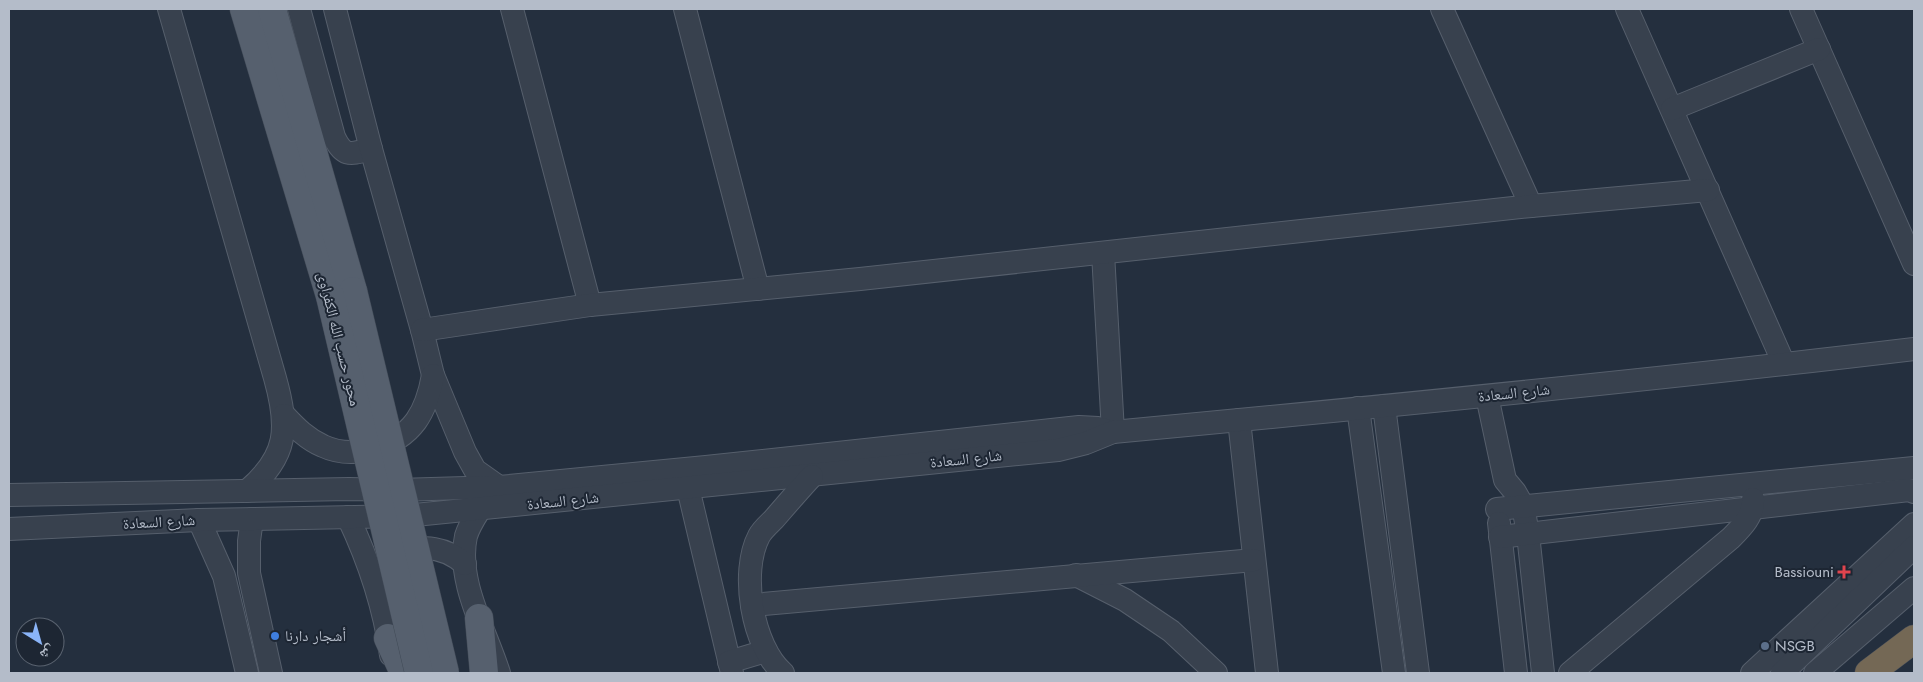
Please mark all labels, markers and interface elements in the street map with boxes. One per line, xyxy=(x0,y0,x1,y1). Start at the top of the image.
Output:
street label: محور حسب الله الكفراوى xyxy=(312,270,366,408)
street label: شارع السعادة xyxy=(1477,378,1551,408)
street label: شارع السعادة xyxy=(929,444,1003,474)
street label: شارع السعادة xyxy=(526,486,600,516)
street label: شارع السعادة xyxy=(122,509,196,535)
place label: Bassiouni xyxy=(1775,561,1834,583)
marker: Bassiouni xyxy=(1838,566,1850,578)
north arrow xyxy=(15,617,65,667)
place label: أشجار دارنا xyxy=(285,625,346,647)
marker: أشجار دارنا xyxy=(269,630,281,642)
place label: NSGB xyxy=(1775,635,1815,657)
text: ش xyxy=(36,640,60,665)
marker: NSGB xyxy=(1759,640,1771,652)

